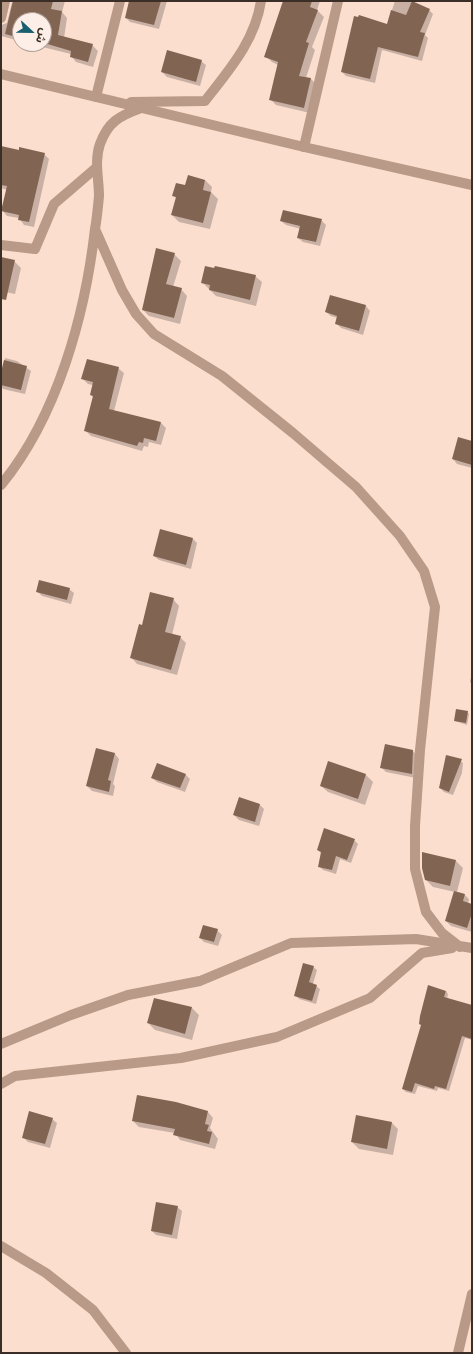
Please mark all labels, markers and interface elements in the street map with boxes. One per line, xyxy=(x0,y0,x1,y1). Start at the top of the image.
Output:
north arrow xyxy=(12,12,52,52)
text: ش xyxy=(34,27,52,46)

